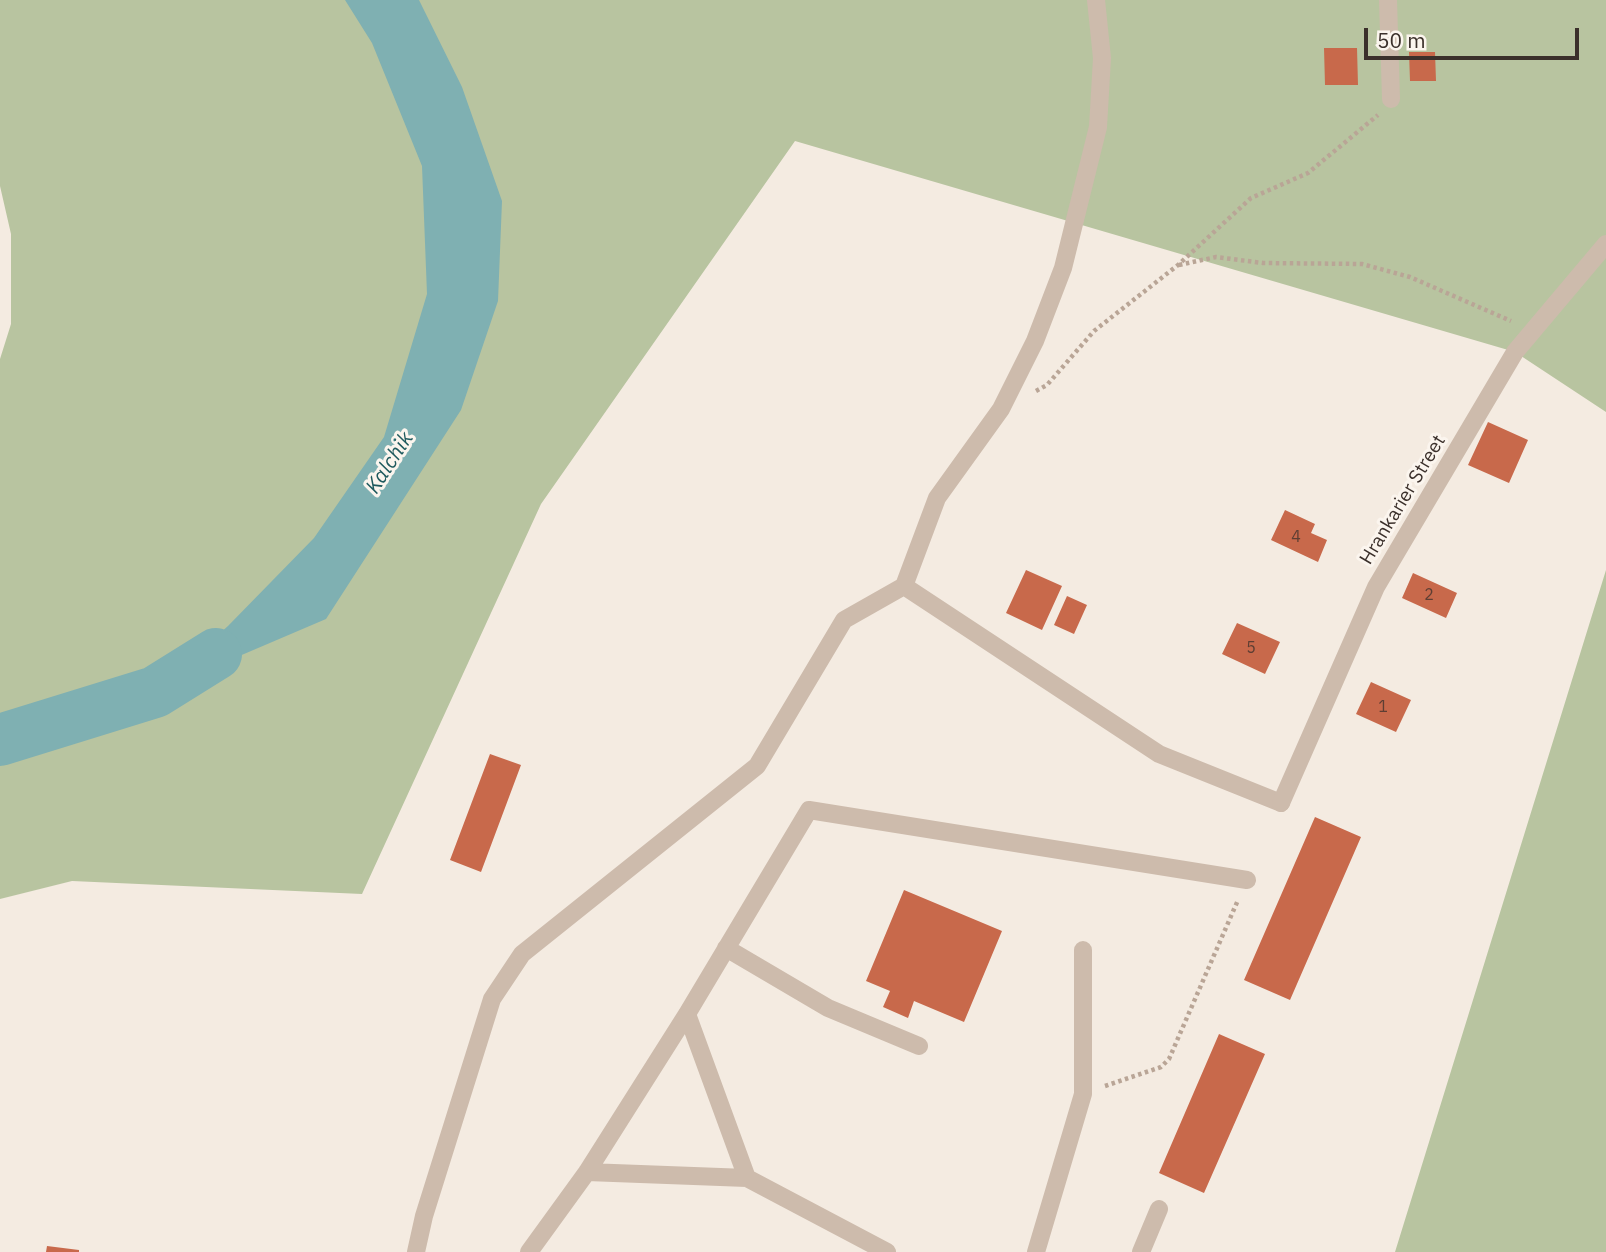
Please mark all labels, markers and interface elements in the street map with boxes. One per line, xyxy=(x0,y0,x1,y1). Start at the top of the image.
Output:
scale bar xyxy=(1368,14,1583,58)
text: 50 m xyxy=(1377,26,1426,54)
water label: Kalchik xyxy=(361,427,419,499)
street label: Hrankarier Street xyxy=(1355,431,1451,569)
house number: 4 xyxy=(1291,527,1301,547)
house number: 2 xyxy=(1424,585,1434,605)
house number: 5 xyxy=(1246,638,1256,658)
house number: 1 xyxy=(1378,697,1388,717)

